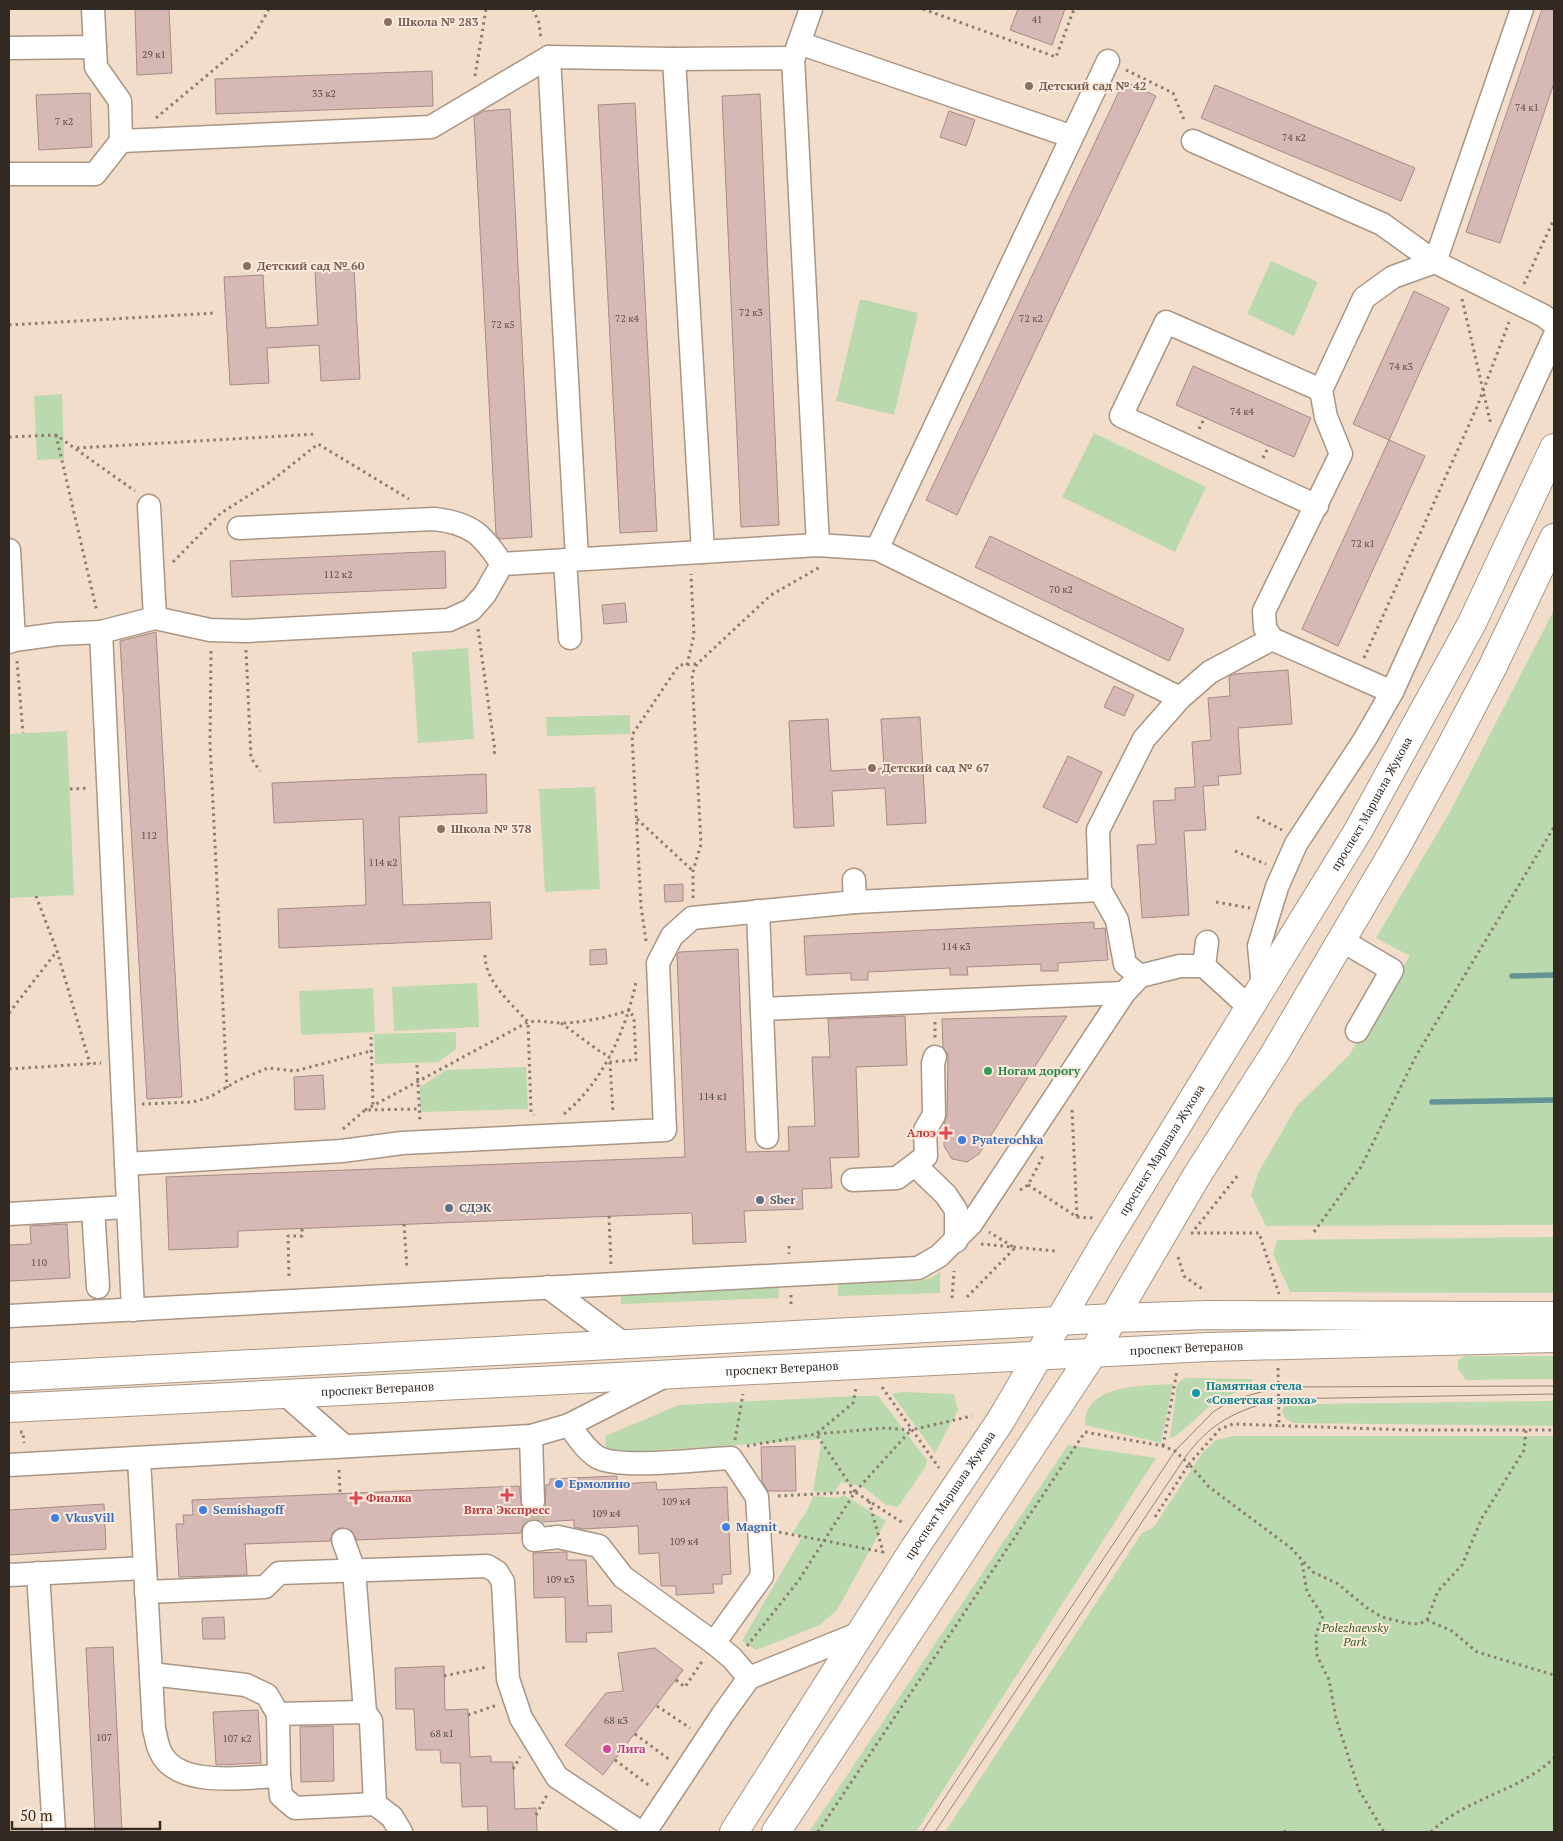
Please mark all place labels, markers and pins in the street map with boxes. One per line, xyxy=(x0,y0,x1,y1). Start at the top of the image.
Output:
place label: Школа № 283 xyxy=(398,14,479,29)
marker: Школа № 283 xyxy=(382,16,394,28)
place label: Детский сад № 42 xyxy=(1039,78,1147,93)
marker: Детский сад № 42 xyxy=(1023,80,1035,92)
place label: Детский сад № 60 xyxy=(257,258,365,273)
marker: Детский сад № 60 xyxy=(241,260,253,272)
place label: Детский сад № 67 xyxy=(882,760,990,775)
marker: Детский сад № 67 xyxy=(866,762,878,774)
place label: Школа № 378 xyxy=(451,821,532,836)
marker: Школа № 378 xyxy=(435,823,447,835)
place label: Ногам дорогу xyxy=(998,1063,1081,1078)
marker: Ногам дорогу xyxy=(982,1065,994,1077)
place label: Алоэ xyxy=(907,1125,936,1140)
marker: Алоэ xyxy=(940,1127,952,1139)
place label: Pyaterochka xyxy=(972,1132,1044,1147)
marker: Pyaterochka xyxy=(956,1134,968,1146)
place label: Sber xyxy=(770,1192,796,1207)
marker: Sber xyxy=(754,1194,766,1206)
place label: СДЭК xyxy=(459,1200,492,1215)
marker: СДЭК xyxy=(443,1202,455,1214)
place label: Памятная стела «Советская эпоха» xyxy=(1206,1378,1317,1407)
marker: Памятная стела «Советская эпоха» xyxy=(1190,1387,1202,1399)
place label: Ермолино xyxy=(569,1476,630,1491)
marker: Ермолино xyxy=(553,1478,565,1490)
marker: Вита Экспресс xyxy=(501,1489,513,1501)
place label: Фиалка xyxy=(366,1490,412,1505)
marker: Фиалка xyxy=(350,1492,362,1504)
place label: Semishagoff xyxy=(213,1502,285,1517)
place label: Вита Экспресс xyxy=(464,1502,550,1517)
marker: Semishagoff xyxy=(197,1504,209,1516)
place label: VkusVill xyxy=(65,1510,114,1525)
marker: VkusVill xyxy=(49,1512,61,1524)
place label: Magnit xyxy=(736,1519,777,1534)
marker: Magnit xyxy=(720,1521,732,1533)
place label: Лига xyxy=(616,1741,646,1756)
marker: Лига xyxy=(601,1743,613,1755)

